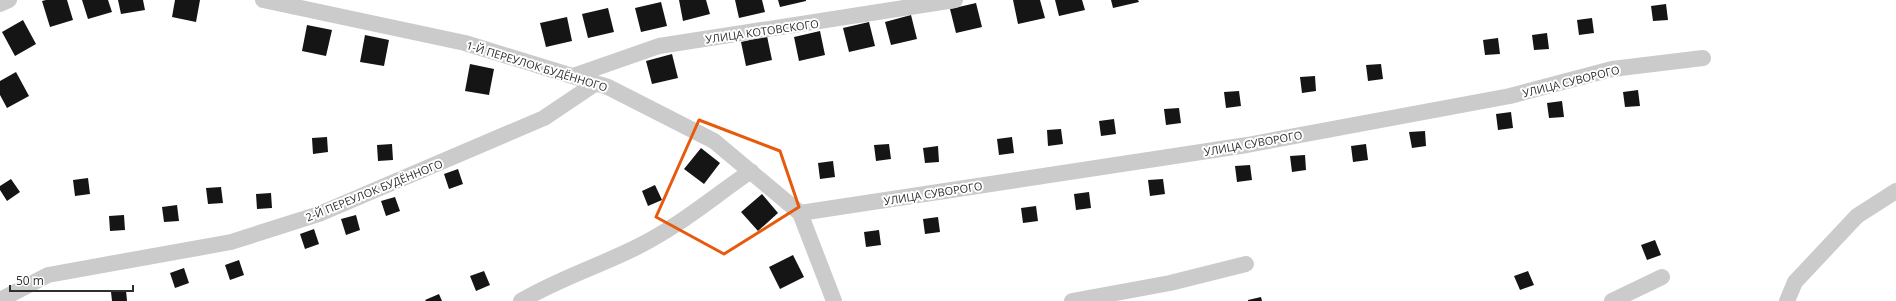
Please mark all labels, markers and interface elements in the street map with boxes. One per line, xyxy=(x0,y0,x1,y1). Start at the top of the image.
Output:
street label: УЛИЦА КОТОВСКОГО xyxy=(704,16,820,46)
street label: 1-Й ПЕРЕУЛОК БУДЁННОГО xyxy=(465,37,609,95)
street label: УЛИЦА СУВОРОГО xyxy=(1521,62,1621,100)
street label: УЛИЦА СУВОРОГО xyxy=(1203,127,1303,159)
street label: 2-Й ПЕРЕУЛОК БУДЁННОГО xyxy=(303,156,445,224)
street label: УЛИЦА СУВОРОГО xyxy=(883,178,983,208)
scale bar xyxy=(10,267,133,293)
text: 50 m xyxy=(16,272,44,289)

